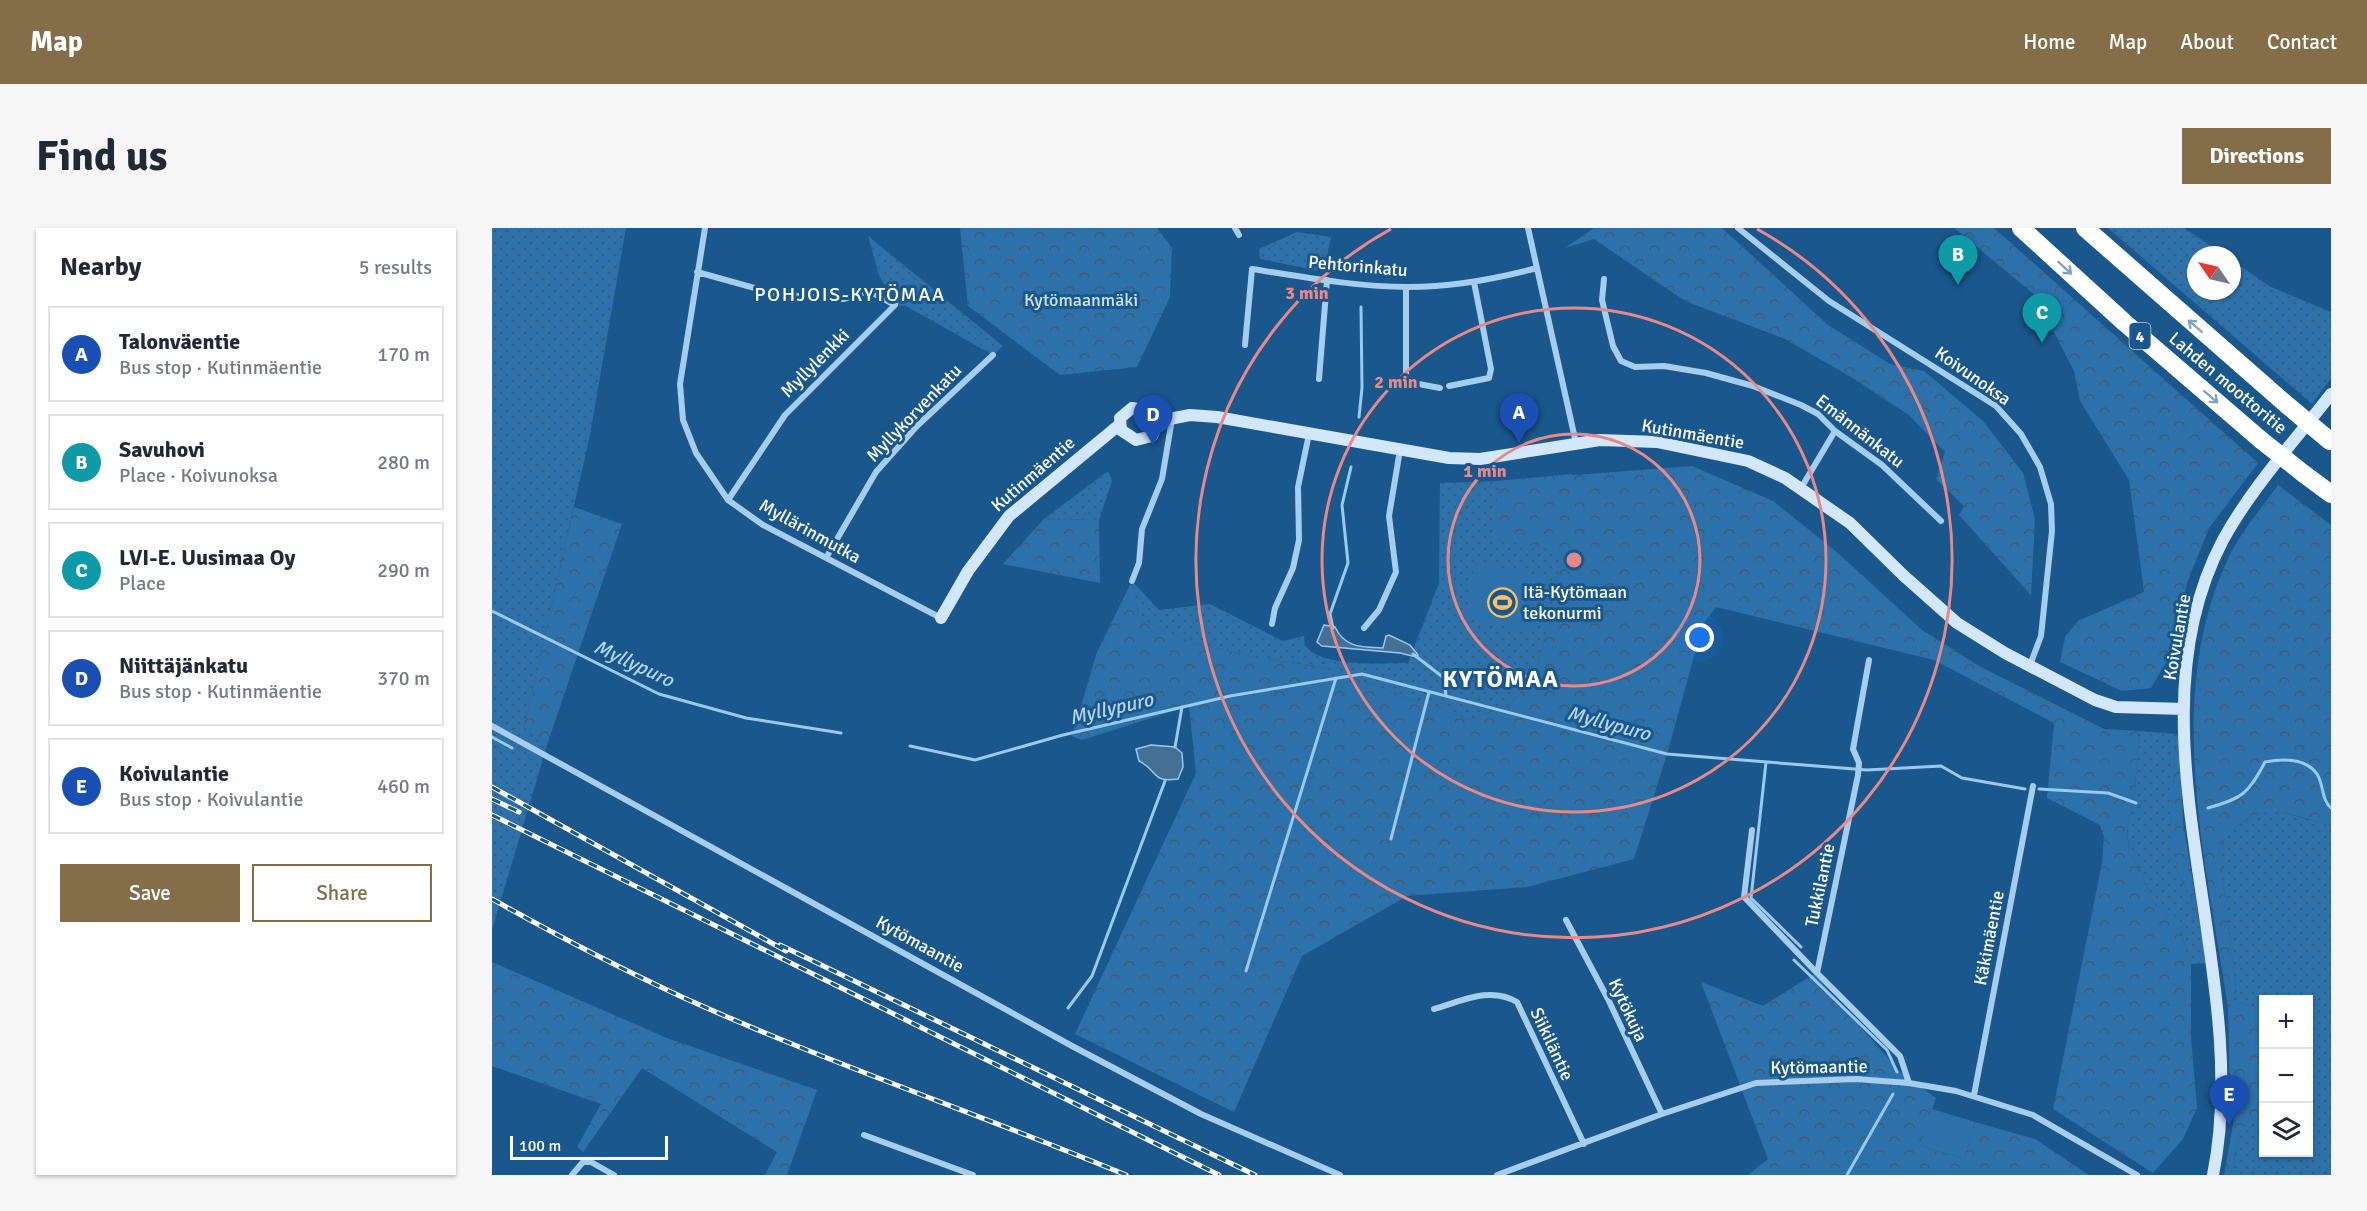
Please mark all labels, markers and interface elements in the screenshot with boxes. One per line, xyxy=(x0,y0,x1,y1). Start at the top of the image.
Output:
text: Map xyxy=(30,25,83,59)
text: Home xyxy=(2023,29,2076,55)
text: Map xyxy=(2109,29,2147,55)
text: About xyxy=(2180,29,2234,55)
text: Contact xyxy=(2267,29,2337,55)
button: Directions xyxy=(2182,128,2331,184)
text: Find us xyxy=(36,131,167,182)
pin: B xyxy=(1938,236,1978,285)
north arrow xyxy=(2187,246,2241,300)
text: Nearby xyxy=(60,251,141,283)
street label: Pehtorinkatu xyxy=(1307,251,1409,281)
text: 5 results xyxy=(359,255,432,280)
one-way arrow xyxy=(2057,260,2072,275)
district label: POHJOIS-KYTÖMAA xyxy=(754,282,946,307)
text: 3 min xyxy=(1285,282,1329,304)
park label: Kytömaanmäki xyxy=(1024,289,1138,311)
pin: C xyxy=(2022,294,2062,343)
one-way arrow xyxy=(2188,319,2203,333)
road number: 4 xyxy=(2130,323,2150,349)
street label: Myllylenkki xyxy=(776,324,854,402)
street label: Lahden moottoritie xyxy=(2165,327,2291,439)
text: Talonväentie xyxy=(119,328,240,355)
text: A xyxy=(75,342,88,367)
text: 170 m xyxy=(377,342,430,367)
street label: Koivunoksa xyxy=(1931,342,2015,410)
text: Bus stop · Kutinmäentie xyxy=(119,355,322,380)
street label: Myllykorvenkatu xyxy=(862,359,966,467)
text: 2 min xyxy=(1374,371,1418,393)
street label: Emännänkatu xyxy=(1811,390,1909,472)
one-way arrow xyxy=(2203,390,2218,404)
pin: A xyxy=(1500,394,1538,443)
pin: D xyxy=(1134,396,1172,445)
street label: Kutinmäentie xyxy=(1640,414,1746,454)
street label: Kutinmäentie xyxy=(987,432,1079,516)
text: Savuhovi xyxy=(119,436,205,463)
text: B xyxy=(75,450,88,475)
text: 280 m xyxy=(377,450,430,475)
text: 1 min xyxy=(1463,460,1507,482)
text: Place · Koivunoksa xyxy=(119,463,278,488)
street label: Myllärinmutka xyxy=(755,494,865,568)
text: LVI-E. Uusimaa Oy xyxy=(119,544,295,571)
centre of rings xyxy=(1564,550,1584,570)
text: C xyxy=(75,558,88,583)
text: 290 m xyxy=(377,558,430,583)
text: Place xyxy=(119,571,166,596)
place label: Itä-Kytömaan tekonurmi xyxy=(1523,581,1627,624)
sports icon: Itä-Kytömaan tekonurmi xyxy=(1486,586,1518,618)
street label: Koivulantie xyxy=(2159,592,2195,682)
your location xyxy=(1685,623,1714,652)
water label: Myllypuro xyxy=(590,634,679,693)
text: Niittäjänkatu xyxy=(119,652,248,679)
district label: KYTÖMAA xyxy=(1443,664,1559,694)
text: D xyxy=(75,666,88,691)
text: 370 m xyxy=(377,666,430,691)
text: Bus stop · Kutinmäentie xyxy=(119,679,322,704)
water label: Myllypuro xyxy=(1067,686,1157,730)
water label: Myllypuro xyxy=(1565,700,1655,747)
text: Koivulantie xyxy=(119,760,229,787)
text: E xyxy=(76,774,87,799)
text: 460 m xyxy=(377,774,430,799)
text: Bus stop · Koivulantie xyxy=(119,787,303,812)
street label: Tukkilantie xyxy=(1800,841,1840,929)
button: Save xyxy=(60,864,240,922)
button: Share xyxy=(252,864,432,922)
street label: Käkimäentie xyxy=(1969,889,2009,987)
street label: Kytömaantie xyxy=(872,911,968,977)
street label: Kytökuja xyxy=(1604,975,1652,1045)
map controls xyxy=(2259,995,2313,1157)
button: + xyxy=(2259,995,2313,1049)
street label: Siikiläntie xyxy=(1526,1004,1578,1084)
button: − xyxy=(2259,1049,2313,1103)
street label: Kytömaantie xyxy=(1770,1055,1868,1079)
pin: E xyxy=(2210,1076,2248,1125)
button: layers xyxy=(2259,1103,2313,1157)
scale bar xyxy=(510,1133,668,1160)
text: 100 m xyxy=(519,1136,561,1156)

